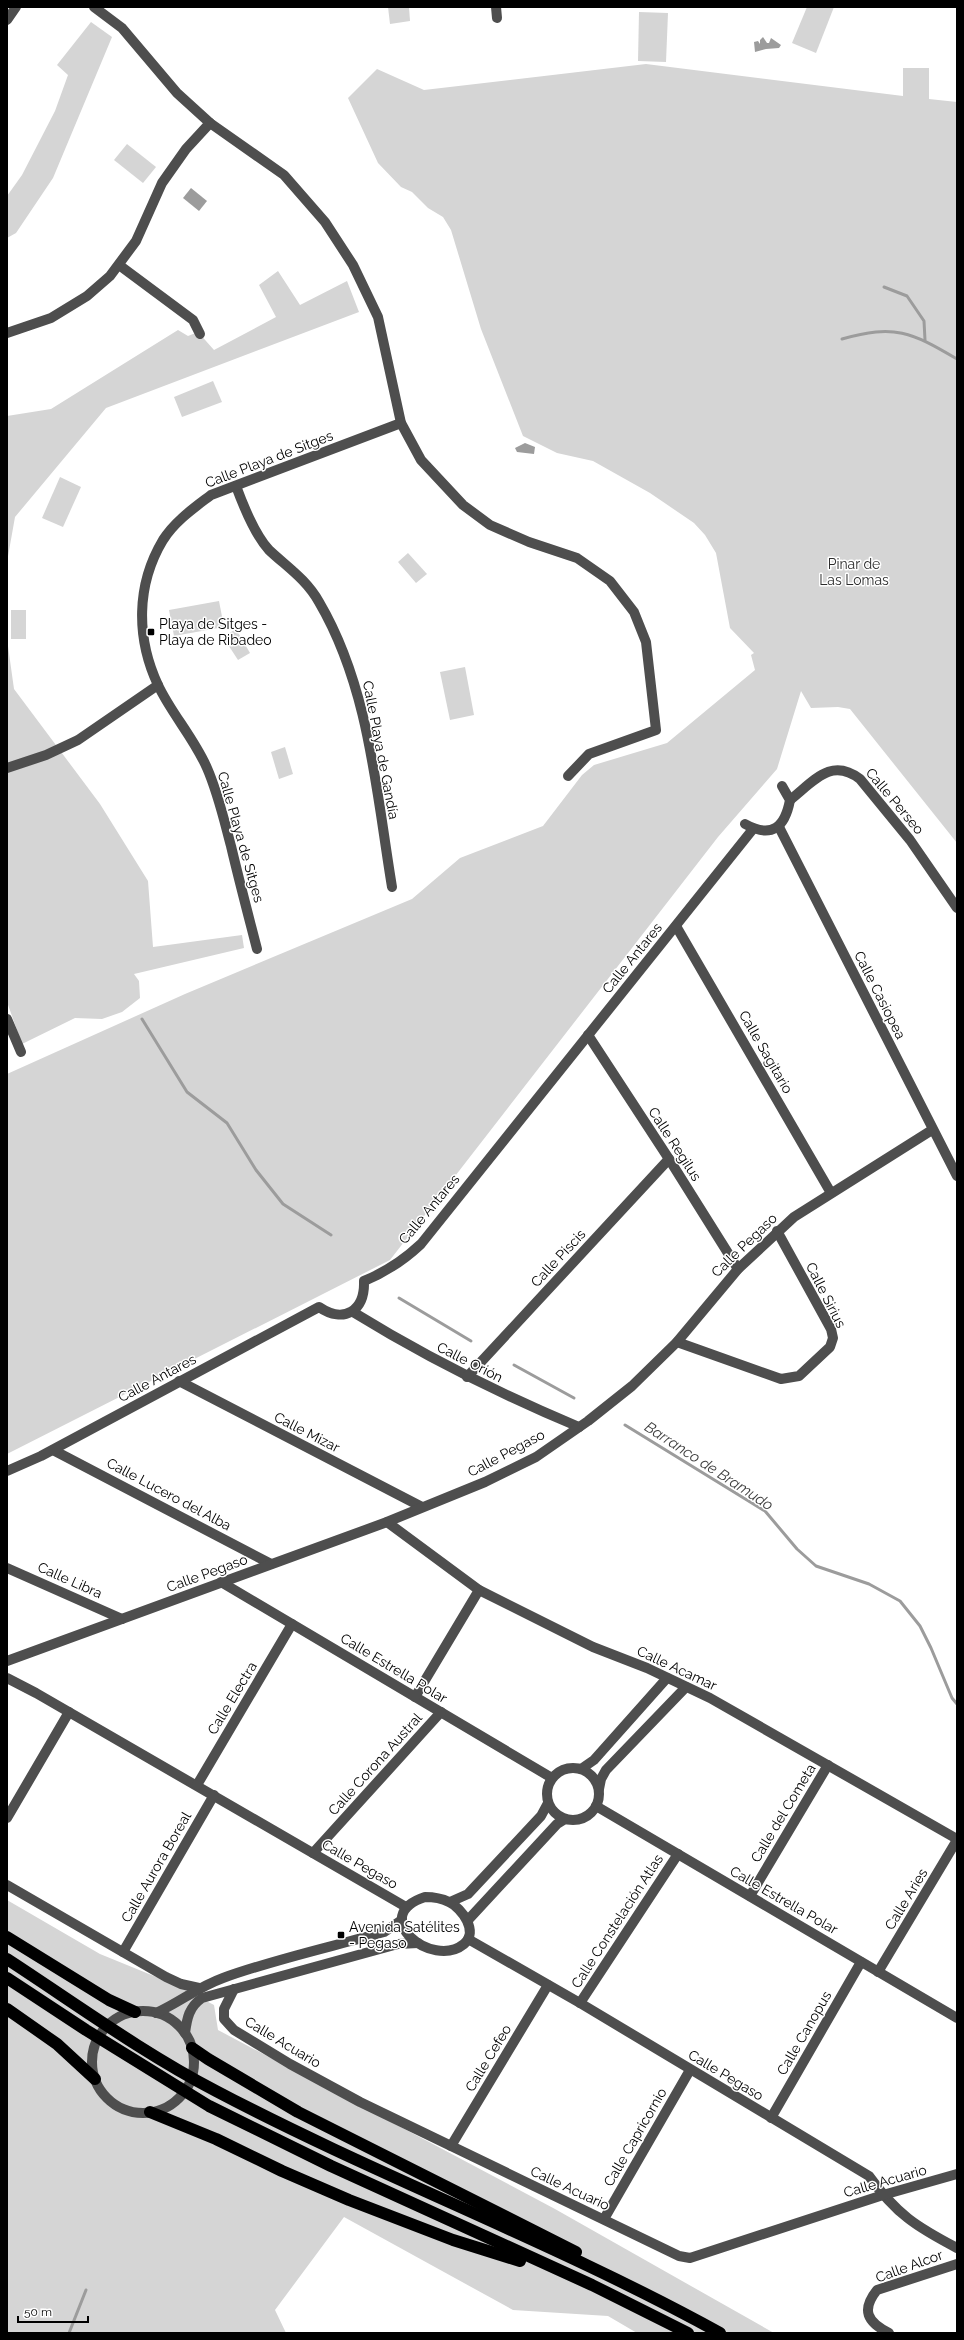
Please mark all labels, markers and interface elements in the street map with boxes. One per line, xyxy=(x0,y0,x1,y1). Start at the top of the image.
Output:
street label: Calle Playa de Sitges xyxy=(203,427,335,491)
park label: Pinar de Las Lomas xyxy=(819,556,889,588)
place label: Playa de Sitges - Playa de Ribadeo xyxy=(159,616,272,648)
marker: Playa de Sitges - Playa de Ribadeo xyxy=(146,627,156,637)
street label: Calle Playa de Gandía xyxy=(360,679,402,821)
street label: Calle Perseo xyxy=(863,765,927,837)
street label: Calle Playa de Sitges xyxy=(215,770,267,905)
street label: Calle Antares xyxy=(599,919,665,996)
street label: Calle Casiopea xyxy=(851,948,909,1042)
street label: Calle Sagitario xyxy=(736,1008,796,1096)
street label: Calle Regilus xyxy=(645,1104,705,1184)
street label: Calle Antares xyxy=(395,1171,463,1247)
street label: Calle Pegaso xyxy=(708,1210,780,1280)
street label: Calle Piscis xyxy=(527,1226,589,1290)
street label: Calle Sirius xyxy=(803,1260,849,1331)
street label: Calle Orión xyxy=(434,1339,506,1385)
street label: Calle Antares xyxy=(115,1351,199,1405)
street label: Calle Mizar xyxy=(272,1409,343,1455)
water label: Barranco de Bramudo xyxy=(641,1418,777,1514)
street label: Calle Pegaso xyxy=(465,1426,547,1480)
street label: Calle Lucero del Alba xyxy=(104,1454,234,1534)
street label: Calle Pegaso xyxy=(164,1551,250,1595)
street label: Calle Libra xyxy=(35,1559,105,1601)
street label: Calle Estrella Polar xyxy=(338,1630,450,1706)
street label: Calle Acamar xyxy=(635,1643,720,1693)
street label: Calle Electra xyxy=(204,1659,260,1737)
street label: Calle Corona Austral xyxy=(325,1709,425,1818)
street label: Calle del Cometa xyxy=(747,1761,819,1865)
street label: Calle Aurora Boreal xyxy=(118,1809,194,1925)
street label: Calle Pegaso xyxy=(319,1836,401,1892)
street label: Calle Constelación Atlas xyxy=(568,1851,666,1991)
street label: Calle Estrella Polar xyxy=(727,1863,841,1937)
street label: Calle Aries xyxy=(881,1865,931,1933)
place label: Avenida Satélites - Pegaso xyxy=(349,1919,460,1951)
marker: Avenida Satélites - Pegaso xyxy=(336,1930,346,1940)
street label: Calle Canopus xyxy=(774,1988,835,2078)
street label: Calle Acuario xyxy=(242,2013,324,2071)
street label: Calle Cefeo xyxy=(462,2022,514,2094)
street label: Calle Pegaso xyxy=(686,2046,766,2104)
street label: Calle Capricornio xyxy=(600,2085,670,2189)
street label: Calle Acuario xyxy=(842,2162,928,2200)
street label: Calle Acuario xyxy=(528,2163,612,2213)
street label: Calle Alcor xyxy=(873,2246,945,2286)
scale bar xyxy=(18,2298,88,2324)
text: 50 m xyxy=(24,2305,52,2319)

